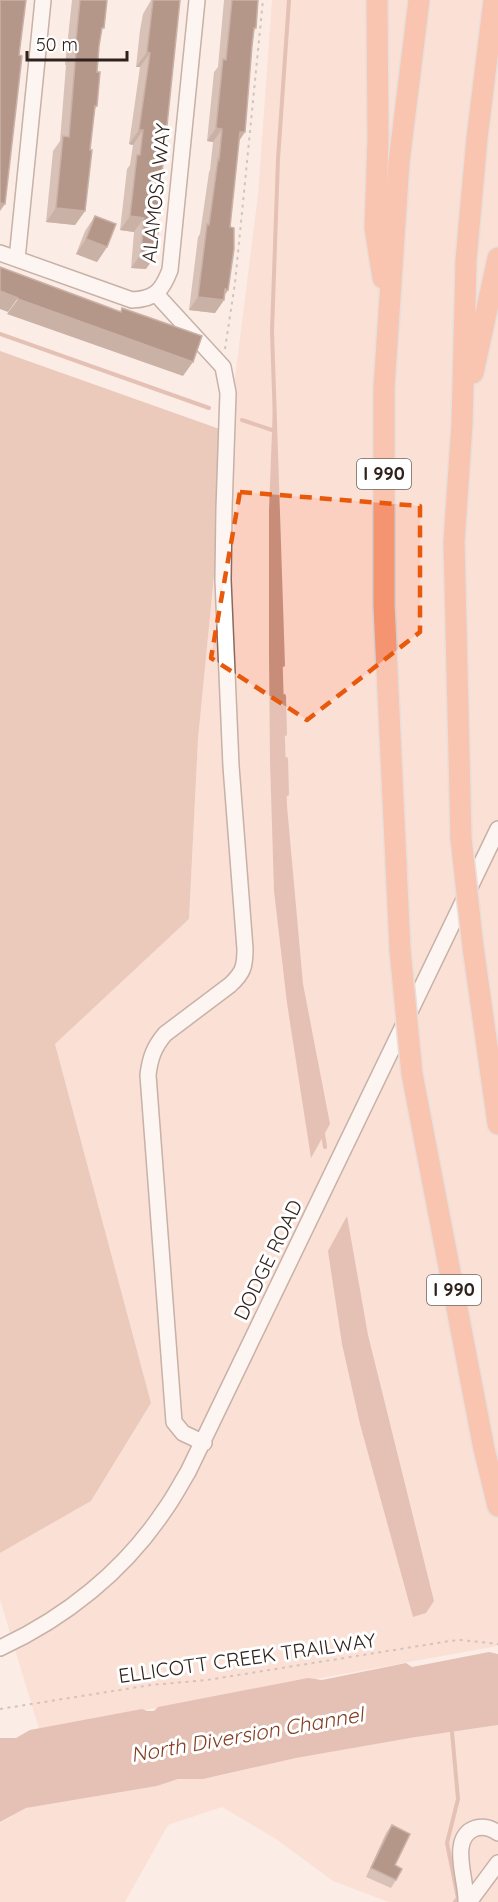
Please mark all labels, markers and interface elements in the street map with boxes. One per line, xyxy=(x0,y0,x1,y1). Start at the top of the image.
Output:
scale bar xyxy=(27,24,128,62)
text: 50 m xyxy=(36,33,78,56)
street label: ALAMOSA WAY xyxy=(136,122,175,264)
road number: I 990 xyxy=(357,459,411,489)
street label: DODGE ROAD xyxy=(228,1196,307,1324)
road number: I 990 xyxy=(427,1275,481,1305)
street label: ELLICOTT CREEK TRAILWAY xyxy=(117,1627,377,1688)
water label: North Diversion Channel xyxy=(129,1700,367,1767)

